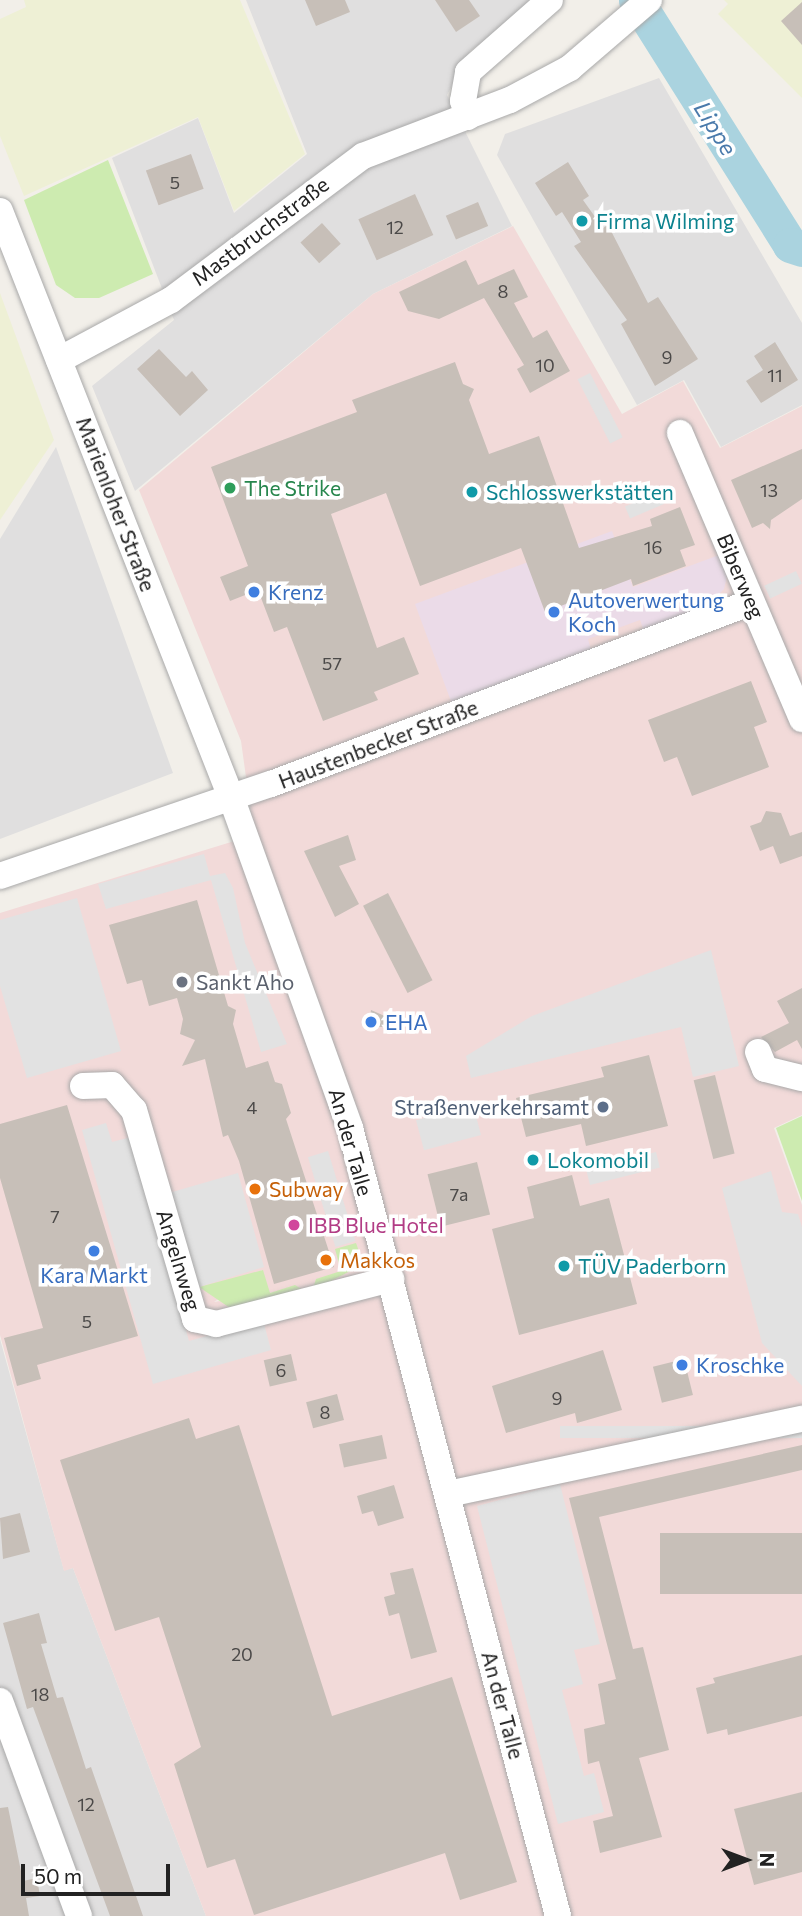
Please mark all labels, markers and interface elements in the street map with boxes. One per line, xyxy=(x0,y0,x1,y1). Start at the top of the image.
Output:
water label: Lippe xyxy=(689,96,743,160)
house number: 5 xyxy=(170,171,180,193)
street label: Mastbruchstraße xyxy=(187,171,333,291)
place label: Firma Wilming xyxy=(596,208,734,234)
marker: Firma Wilming xyxy=(574,213,590,229)
house number: 12 xyxy=(386,216,404,238)
house number: 8 xyxy=(498,280,508,302)
house number: 9 xyxy=(662,346,672,368)
house number: 10 xyxy=(535,354,555,376)
house number: 11 xyxy=(767,364,783,386)
street label: Marienloher Straße xyxy=(71,413,161,595)
place label: The Strike xyxy=(244,475,341,501)
place label: Schlosswerkstätten xyxy=(486,479,674,505)
house number: 13 xyxy=(760,479,778,501)
marker: The Strike xyxy=(222,480,238,496)
marker: Schlosswerkstätten xyxy=(464,484,480,500)
street label: Biberweg xyxy=(712,530,770,622)
house number: 16 xyxy=(644,536,662,558)
place label: Krenz xyxy=(268,579,324,605)
marker: Krenz xyxy=(246,584,262,600)
place label: Autoverwertung Koch xyxy=(568,587,724,637)
marker: Autoverwertung Koch xyxy=(546,604,562,620)
house number: 57 xyxy=(322,652,342,674)
street label: Haustenbecker Straße xyxy=(275,694,481,794)
place label: Sankt Aho xyxy=(196,969,294,995)
marker: Sankt Aho xyxy=(174,974,190,990)
place label: EHA xyxy=(385,1009,428,1035)
marker: EHA xyxy=(363,1014,379,1030)
street label: An der Talle xyxy=(324,1085,378,1199)
place label: Straßenverkehrsamt xyxy=(394,1094,589,1120)
house number: 4 xyxy=(247,1096,257,1118)
marker: Straßenverkehrsamt xyxy=(595,1099,611,1115)
place label: Lokomobil xyxy=(547,1147,649,1173)
marker: Lokomobil xyxy=(525,1152,541,1168)
place label: Subway xyxy=(269,1176,343,1202)
marker: Subway xyxy=(247,1181,263,1197)
house number: 7a xyxy=(450,1183,468,1205)
house number: 7 xyxy=(50,1205,60,1227)
street label: Angelnweg xyxy=(152,1206,206,1314)
place label: IBB Blue Hotel xyxy=(308,1212,444,1238)
marker: IBB Blue Hotel xyxy=(286,1217,302,1233)
marker: Kara Markt xyxy=(86,1243,102,1259)
place label: Makkos xyxy=(340,1247,415,1273)
marker: Makkos xyxy=(318,1252,334,1268)
place label: TÜV Paderborn xyxy=(578,1253,726,1279)
marker: TÜV Paderborn xyxy=(556,1258,572,1274)
place label: Kara Markt xyxy=(40,1262,148,1288)
house number: 5 xyxy=(82,1310,92,1332)
place label: Kroschke xyxy=(696,1352,784,1378)
marker: Kroschke xyxy=(674,1357,690,1373)
house number: 6 xyxy=(276,1359,286,1381)
house number: 9 xyxy=(552,1387,562,1409)
house number: 8 xyxy=(320,1401,330,1423)
house number: 20 xyxy=(231,1643,253,1665)
street label: An der Talle xyxy=(477,1648,529,1762)
house number: 18 xyxy=(31,1683,49,1705)
house number: 12 xyxy=(77,1793,95,1815)
north arrow xyxy=(711,1825,781,1895)
scale bar xyxy=(24,1850,173,1894)
text: N xyxy=(756,1853,779,1867)
text: 50 m xyxy=(34,1863,82,1888)

